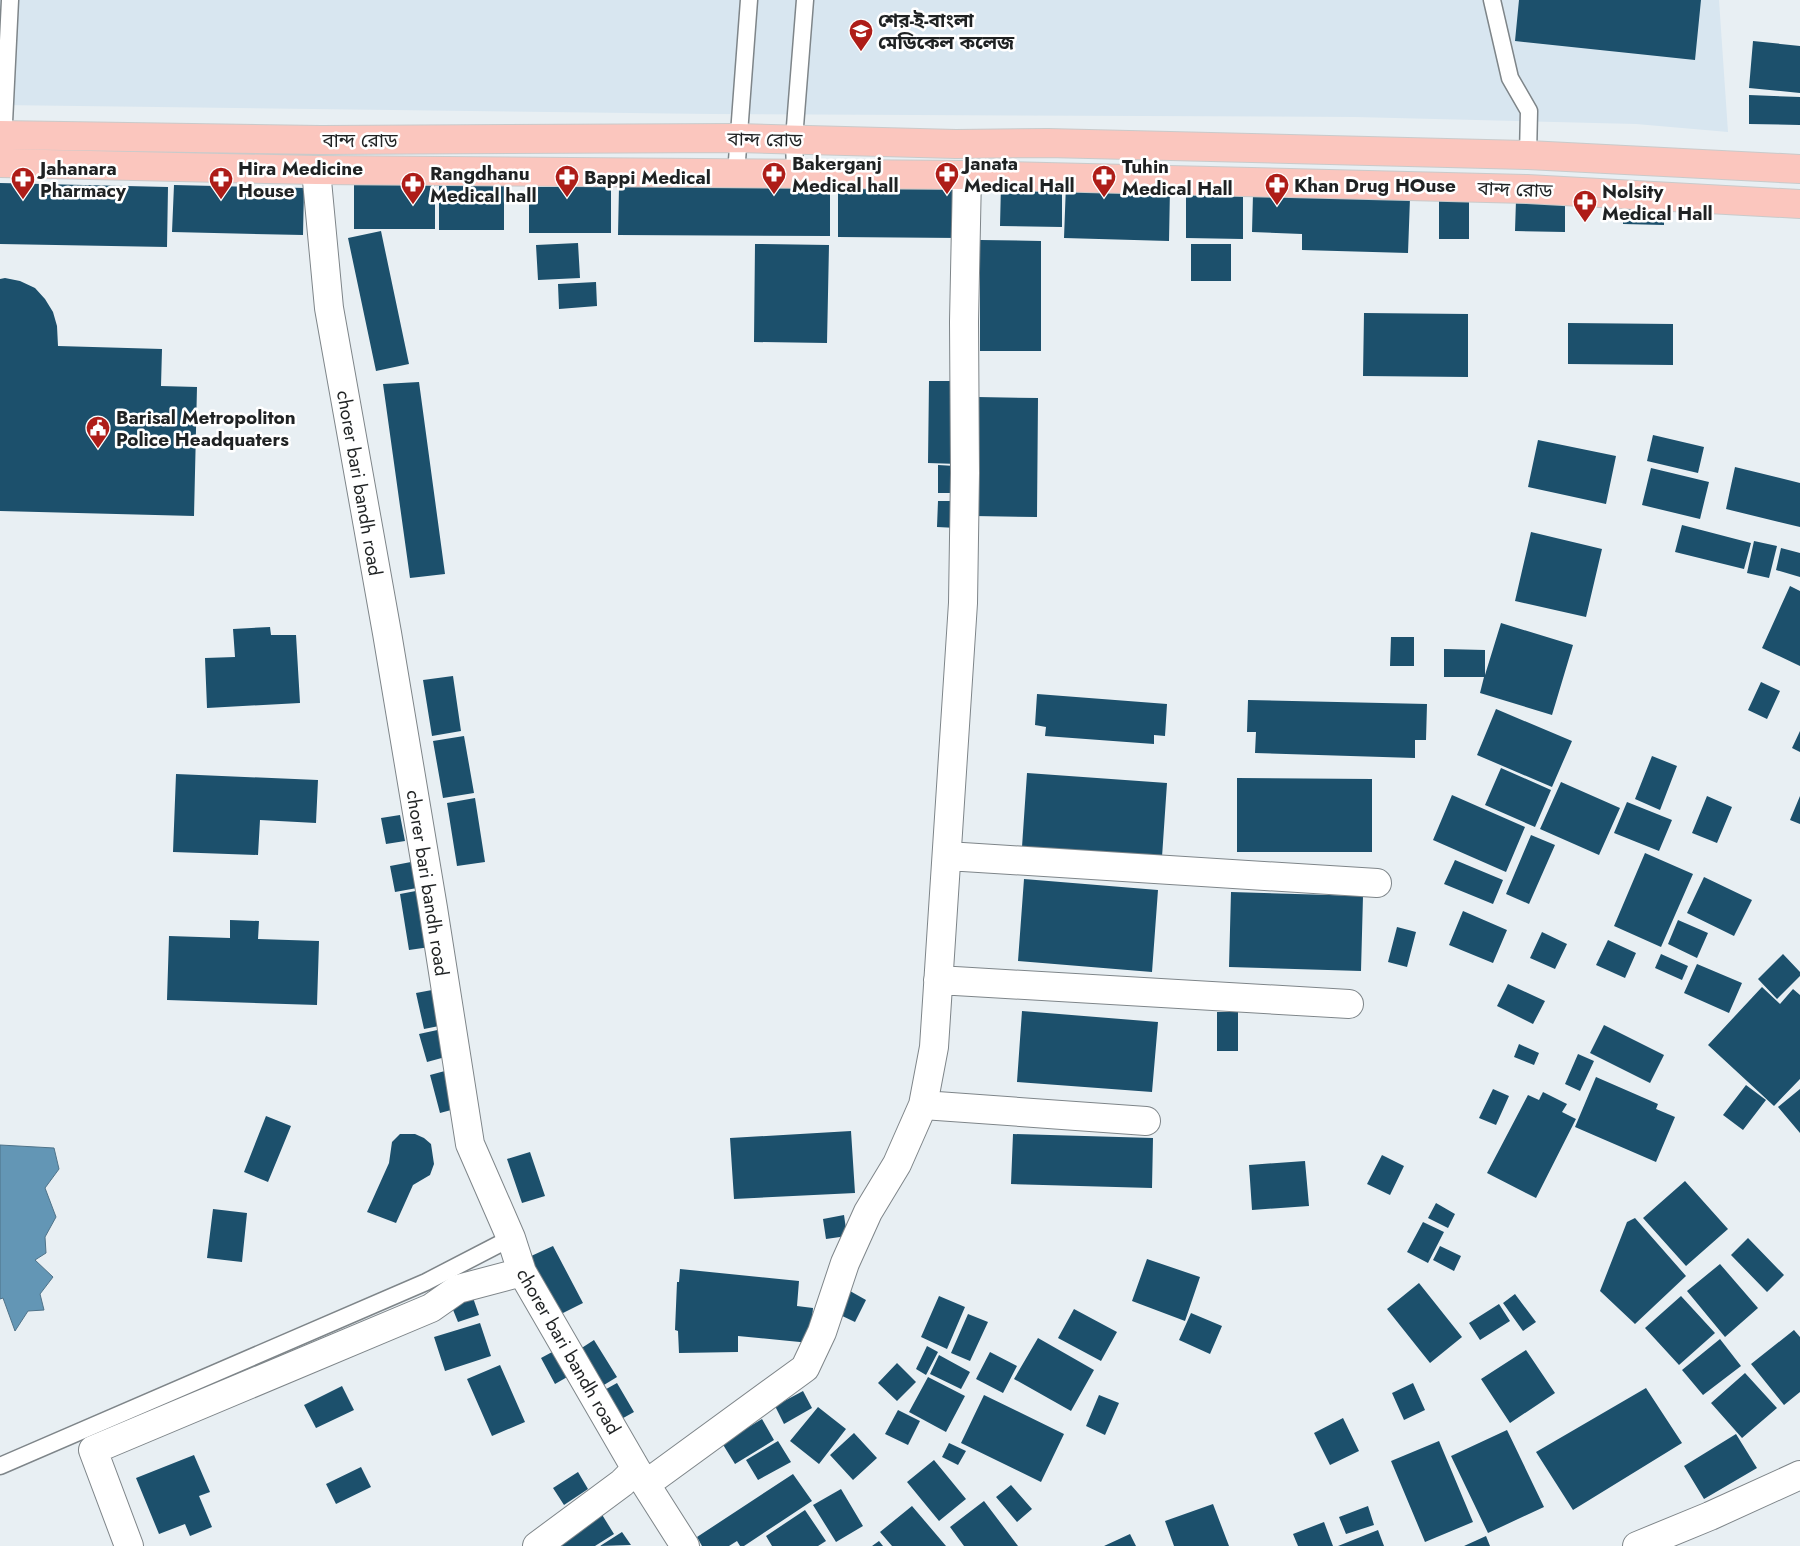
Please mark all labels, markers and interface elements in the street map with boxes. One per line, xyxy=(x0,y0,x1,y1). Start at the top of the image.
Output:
place label: শের-ই-বাংলা মেডিকেল কলেজ xyxy=(878,7,1015,56)
school or university icon: শের-ই-বাংলা মেডিকেল কলেজ xyxy=(848,18,874,52)
street label: বান্দ রোড xyxy=(726,125,803,154)
street label: বান্দ রোড xyxy=(321,127,398,154)
place label: Bakerganj Medical hall xyxy=(792,150,899,199)
place label: Janata Medical Hall xyxy=(960,150,1075,199)
place label: Tuhin Medical Hall xyxy=(1122,153,1233,202)
place label: Jahanara Pharmacy xyxy=(36,155,127,204)
place label: Hira Medicine House xyxy=(238,155,363,204)
place label: Rangdhanu Medical hall xyxy=(430,160,537,209)
pharmacy icon: Bakerganj Medical hall xyxy=(761,161,787,195)
pharmacy icon: Janata Medical Hall xyxy=(934,161,960,195)
pharmacy icon: Bappi Medical xyxy=(554,164,580,198)
place label: Bappi Medical xyxy=(584,164,711,191)
pharmacy icon: Tuhin Medical Hall xyxy=(1091,164,1117,198)
pharmacy icon: Jahanara Pharmacy xyxy=(10,166,36,200)
pharmacy icon: Hira Medicine House xyxy=(208,166,234,200)
pharmacy icon: Rangdhanu Medical hall xyxy=(400,171,426,205)
pharmacy icon: Khan Drug HOuse xyxy=(1264,172,1290,206)
place label: Khan Drug HOuse xyxy=(1294,172,1456,199)
street label: বান্দ রোড xyxy=(1476,175,1553,204)
place label: Nolsity Medical Hall xyxy=(1602,178,1713,227)
pharmacy icon: Nolsity Medical Hall xyxy=(1572,189,1598,223)
street label: chorer bari bandh road xyxy=(330,388,389,578)
place label: Barisal Metropoliton Police Headquaters xyxy=(116,404,296,453)
public building icon: Barisal Metropoliton Police Headquaters xyxy=(85,415,111,449)
street label: chorer bari bandh road xyxy=(399,788,456,978)
street label: chorer bari bandh road xyxy=(510,1263,627,1439)

